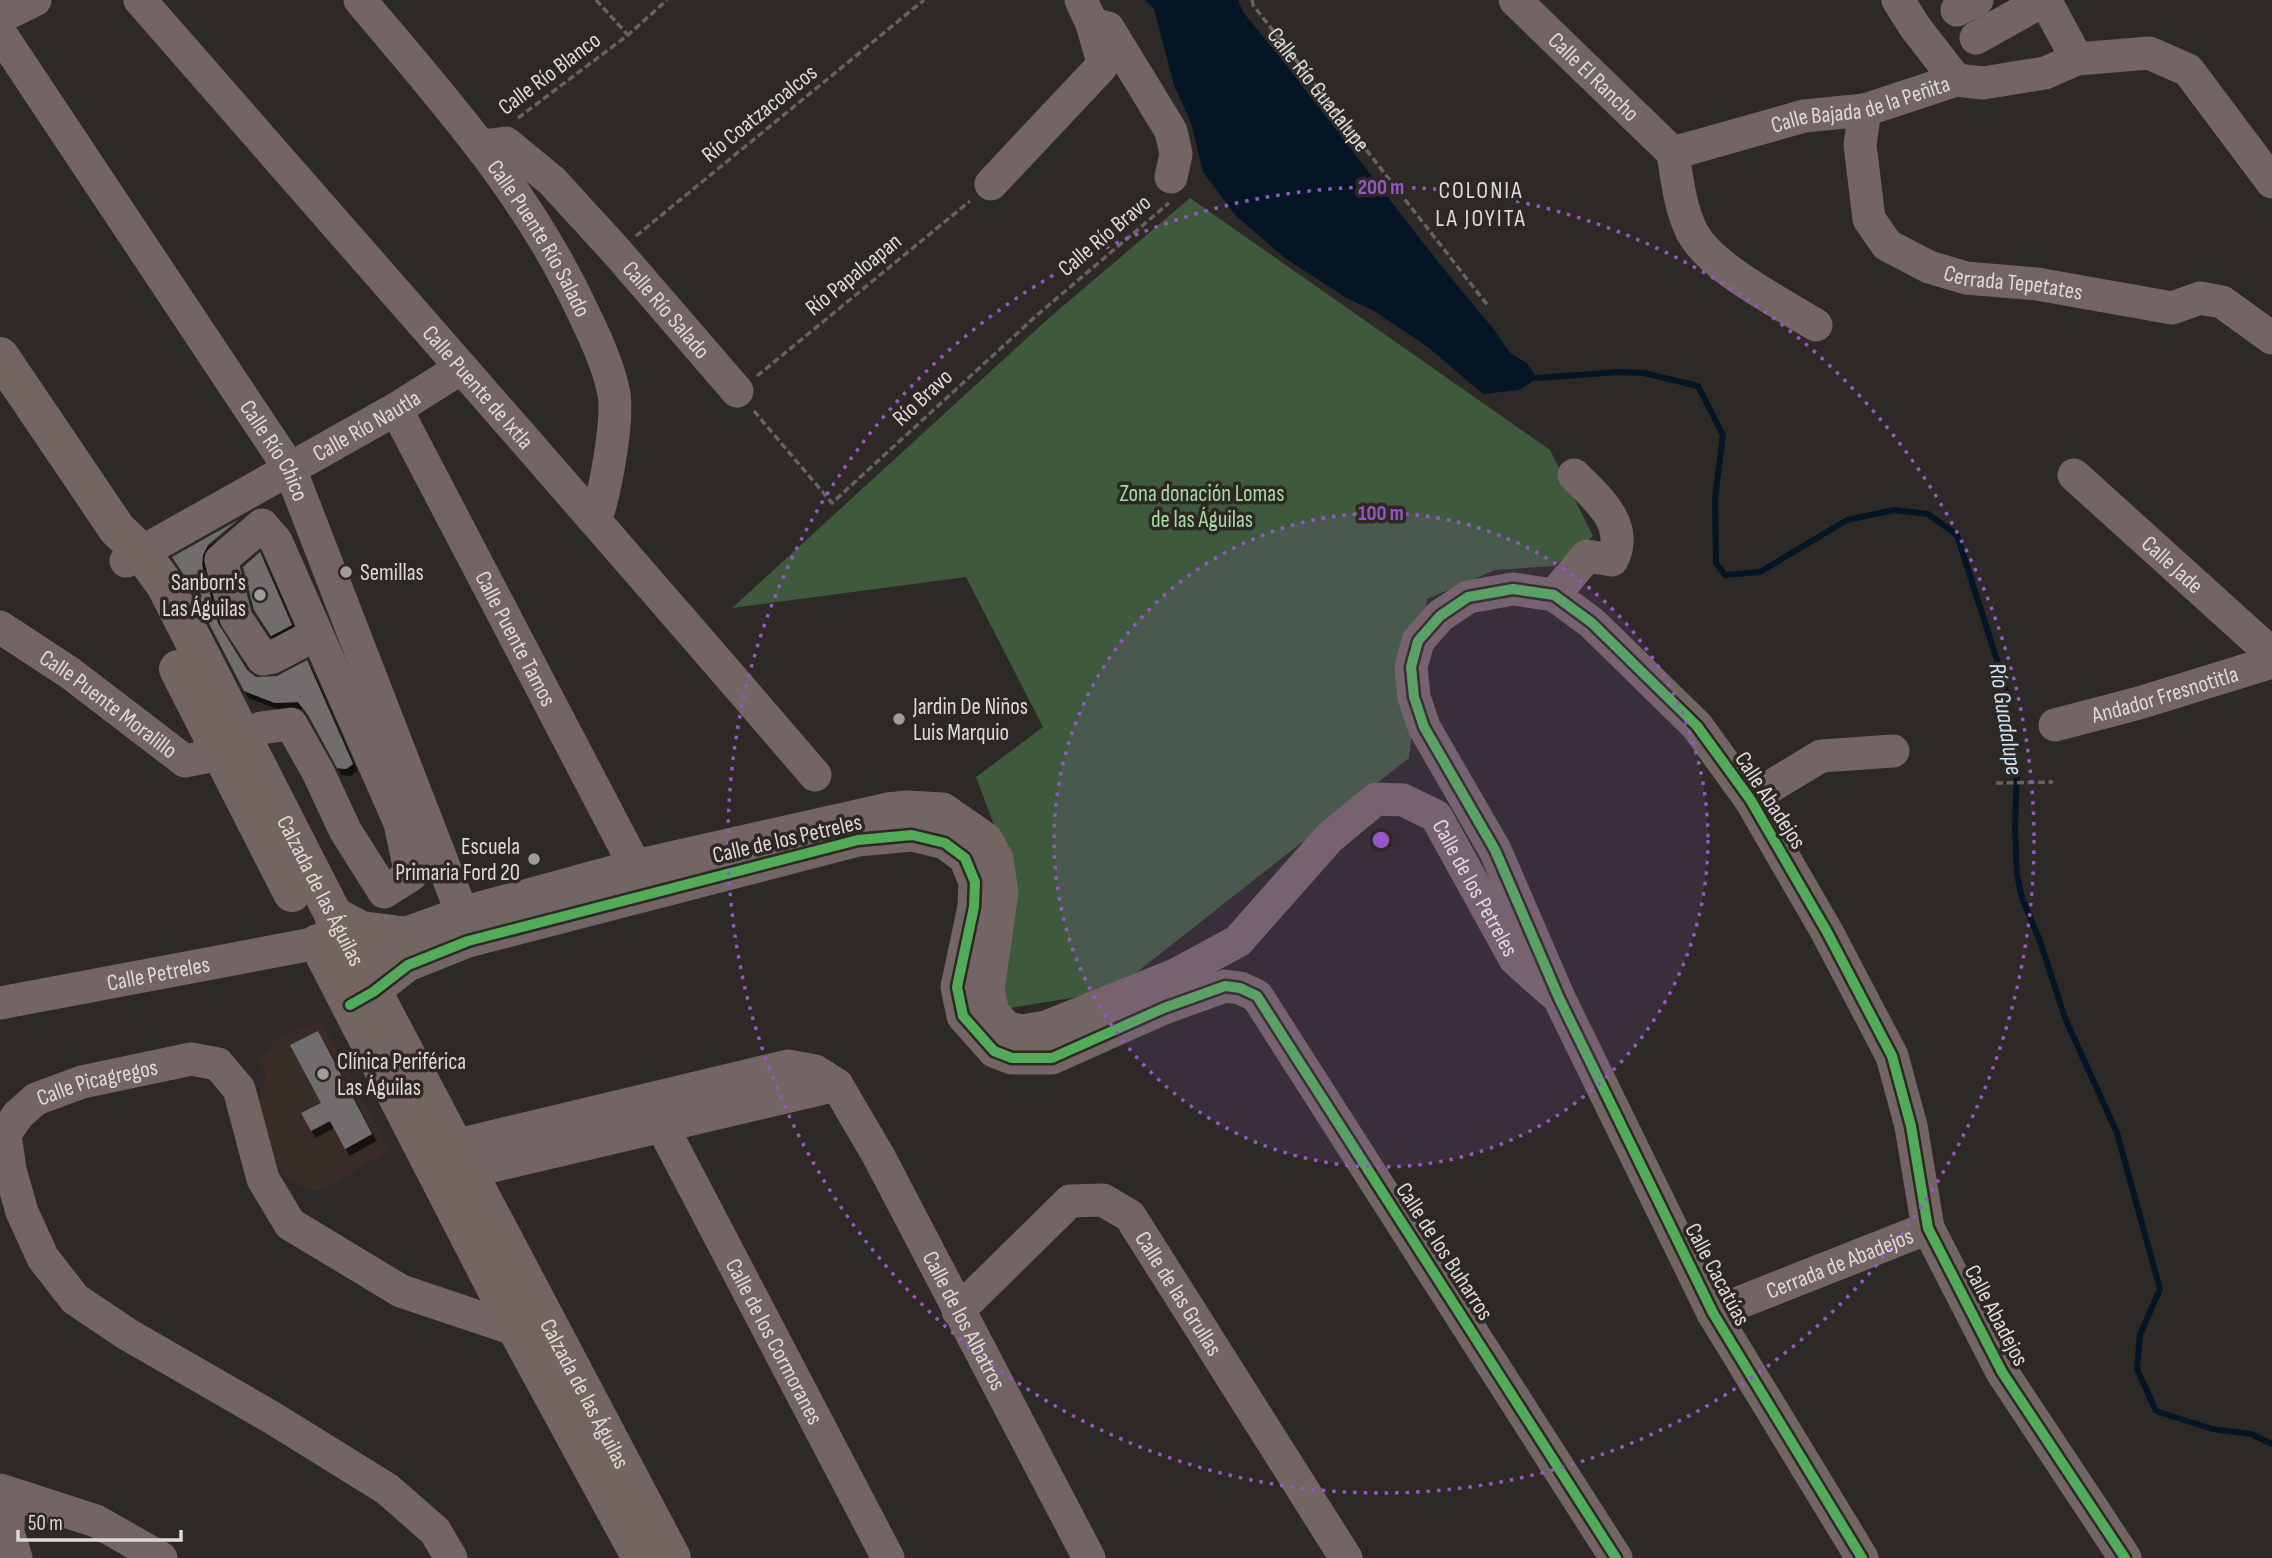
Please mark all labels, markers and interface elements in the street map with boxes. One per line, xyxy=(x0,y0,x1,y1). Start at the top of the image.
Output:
street label: Calle Río Guadalupe xyxy=(1261,22,1375,158)
street label: Calle Río Blanco xyxy=(493,26,606,121)
street label: Calle El Rancho xyxy=(1542,27,1645,128)
street label: Río Coatzacoalcos xyxy=(696,59,823,169)
street label: Calle Bajada de la Peñita xyxy=(1768,70,1954,140)
street label: Calle Puente Río Salado xyxy=(481,155,596,322)
text: 200 m xyxy=(1358,175,1404,200)
district label: COLONIA LA JOYITA xyxy=(1435,176,1527,233)
street label: Calle Río Bravo xyxy=(1053,189,1157,283)
street label: Río Papaloapan xyxy=(800,228,907,322)
street label: Calle Río Salado xyxy=(616,255,716,365)
street label: Cerrada Tepetates xyxy=(1940,259,2085,307)
street label: Calle Puente de Ixtla xyxy=(416,320,539,455)
street label: Río Bravo xyxy=(887,363,958,432)
street label: Calle Río Nautla xyxy=(308,384,426,468)
street label: Calle Río Chico xyxy=(233,395,314,505)
park label: Zona donación Lomas de las Águilas xyxy=(1119,480,1285,534)
text: 100 m xyxy=(1358,501,1404,526)
street label: Calle Jade xyxy=(2135,530,2209,600)
place label: Semillas xyxy=(360,559,424,587)
marker: Semillas xyxy=(338,564,354,580)
street label: Calle Puente Tamos xyxy=(468,567,562,711)
place label: Sanborn's Las Águilas xyxy=(162,569,246,623)
marker: Sanborn's Las Águilas xyxy=(252,587,268,603)
street label: Calle Puente Moralillo xyxy=(34,644,183,765)
street label: Andador Fresnotitla xyxy=(2088,660,2242,730)
water label: Río Guadalupe xyxy=(1982,661,2029,777)
place label: Jardin De Niños Luis Marquio xyxy=(912,693,1028,747)
marker: Jardin De Niños Luis Marquio xyxy=(891,711,907,727)
street label: Calle Abadejos xyxy=(1728,747,1812,854)
street label: Calle de los Petreles xyxy=(710,808,865,870)
street label: Calzada de las Águilas xyxy=(270,811,370,971)
street label: Calle de los Petreles xyxy=(1426,815,1524,962)
centre of rings xyxy=(1369,828,1393,852)
place label: Escuela Primaria Ford 20 xyxy=(395,833,520,887)
marker: Escuela Primaria Ford 20 xyxy=(526,851,542,867)
street label: Calle Petreles xyxy=(105,951,212,998)
place label: Clínica Periférica Las Águilas xyxy=(337,1048,466,1102)
street label: Calle Picagregos xyxy=(33,1053,160,1113)
marker: Clínica Periférica Las Águilas xyxy=(315,1066,331,1082)
street label: Calle de los Buharros xyxy=(1389,1177,1499,1326)
street label: Calle Cacatúas xyxy=(1678,1218,1756,1331)
street label: Cerrada de Abadejos xyxy=(1762,1222,1917,1306)
street label: Calle de las Grullas xyxy=(1128,1226,1228,1362)
street label: Calle de los Albatros xyxy=(916,1247,1012,1395)
street label: Calle de los Cormoranes xyxy=(719,1254,829,1429)
street label: Calle Abadejos xyxy=(1958,1260,2034,1371)
street label: Calzada de las Águilas xyxy=(533,1314,635,1474)
scale bar xyxy=(18,1498,180,1542)
text: 50 m xyxy=(28,1511,63,1536)

